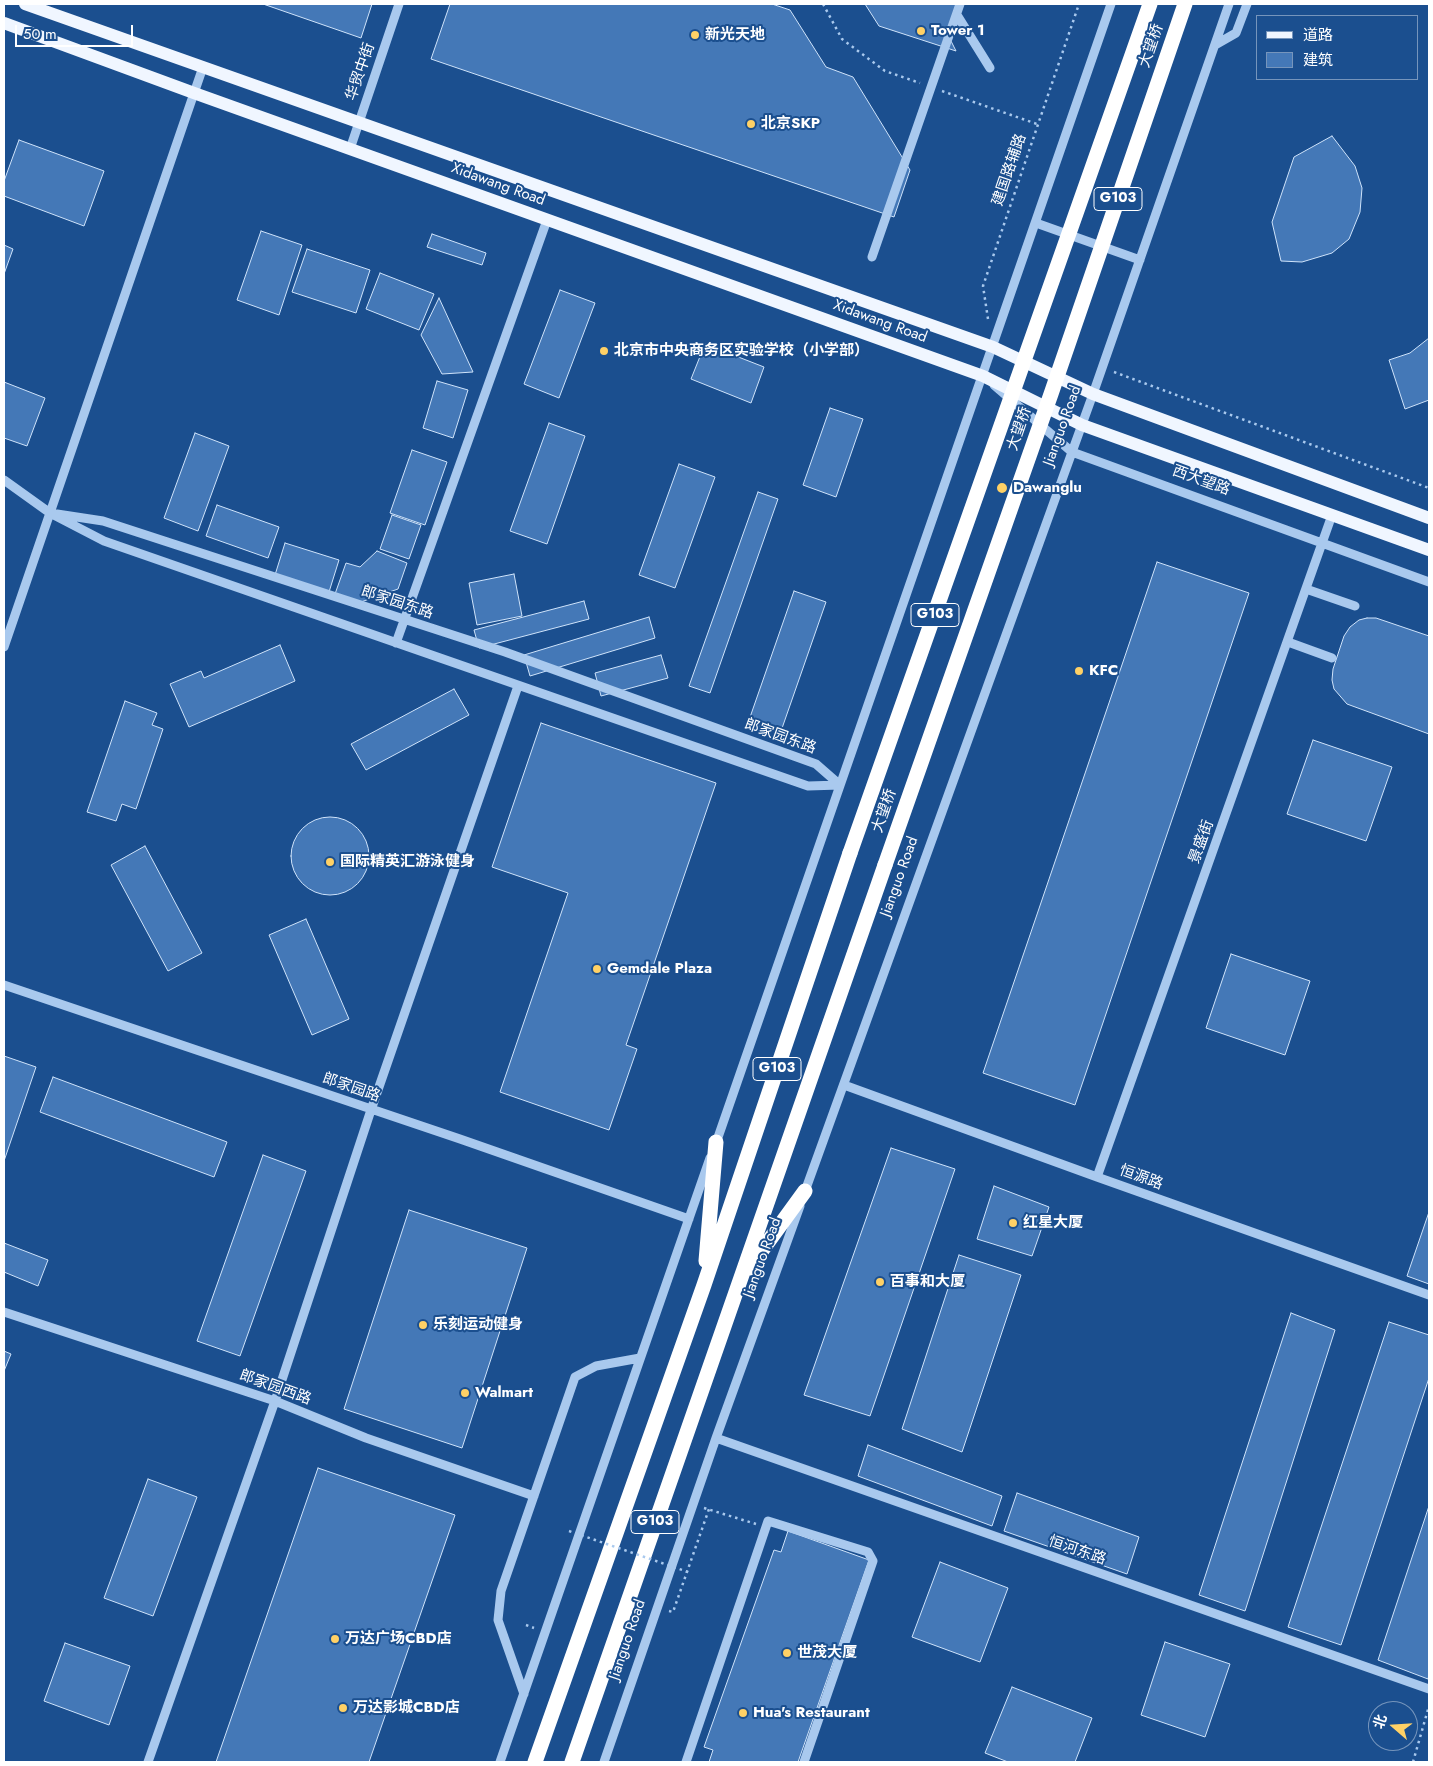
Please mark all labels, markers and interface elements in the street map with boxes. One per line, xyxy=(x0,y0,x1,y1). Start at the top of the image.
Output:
scale bar xyxy=(18,15,135,47)
legend xyxy=(1256,15,1418,80)
place label: Tower 1 xyxy=(931,22,985,40)
street label: 大望桥 xyxy=(1136,22,1168,70)
text: 50 m xyxy=(23,23,57,45)
text: 道路 xyxy=(1303,24,1333,46)
marker: Tower 1 xyxy=(915,25,927,37)
place label: 新光天地 xyxy=(705,26,765,44)
marker: 新光天地 xyxy=(689,29,701,41)
street label: 华贸中街 xyxy=(343,41,379,103)
text: 建筑 xyxy=(1303,49,1333,71)
place label: 北京SKP xyxy=(761,115,820,133)
marker: 北京SKP xyxy=(745,118,757,130)
street label: 建国路辅路 xyxy=(989,132,1031,208)
street label: Xidawang Road xyxy=(449,160,547,210)
road number: G103 xyxy=(1094,188,1142,210)
street label: Xidawang Road xyxy=(831,297,929,347)
place label: 北京市中央商务区实验学校（小学部） xyxy=(614,342,869,360)
marker: 北京市中央商务区实验学校（小学部） xyxy=(598,345,610,357)
street label: Jianguo Road xyxy=(1040,383,1086,469)
street label: 大望桥 xyxy=(1004,405,1036,453)
street label: 西大望路 xyxy=(1170,462,1232,500)
place label: Dawanglu xyxy=(1013,479,1082,497)
marker: Dawanglu xyxy=(995,481,1009,495)
street label: 郎家园东路 xyxy=(359,583,435,623)
road number: G103 xyxy=(911,604,959,626)
place label: KFC xyxy=(1089,662,1118,680)
marker: KFC xyxy=(1073,665,1085,677)
street label: 郎家园东路 xyxy=(742,716,818,758)
street label: 大望桥 xyxy=(869,787,901,835)
street label: 景盛街 xyxy=(1186,818,1218,866)
street label: Jianguo Road xyxy=(877,834,923,920)
place label: 国际精英汇游泳健身 xyxy=(340,853,475,871)
marker: 国际精英汇游泳健身 xyxy=(324,856,336,868)
place label: Gemdale Plaza xyxy=(607,960,712,978)
marker: Gemdale Plaza xyxy=(591,963,603,975)
road number: G103 xyxy=(753,1058,801,1080)
street label: 郎家园路 xyxy=(320,1070,382,1106)
street label: 恒源路 xyxy=(1117,1162,1165,1194)
place label: 红星大厦 xyxy=(1023,1214,1083,1232)
street label: Jianguo Road xyxy=(740,1215,786,1301)
marker: 红星大厦 xyxy=(1007,1217,1019,1229)
place label: 百事和大厦 xyxy=(890,1273,965,1291)
marker: 百事和大厦 xyxy=(874,1276,886,1288)
place label: 乐刻运动健身 xyxy=(433,1316,523,1334)
marker: 乐刻运动健身 xyxy=(417,1319,429,1331)
street label: 郎家园西路 xyxy=(237,1367,313,1409)
place label: Walmart xyxy=(475,1384,533,1402)
marker: Walmart xyxy=(459,1387,471,1399)
road number: G103 xyxy=(631,1510,679,1534)
street label: 恒河东路 xyxy=(1046,1533,1108,1569)
street label: Jianguo Road xyxy=(606,1597,650,1683)
place label: 万达广场CBD店 xyxy=(345,1630,451,1648)
marker: 万达广场CBD店 xyxy=(329,1633,341,1645)
place label: 世茂大厦 xyxy=(797,1644,857,1662)
marker: 世茂大厦 xyxy=(781,1647,793,1659)
place label: 万达影城CBD店 xyxy=(353,1699,459,1717)
north arrow xyxy=(1368,1701,1418,1751)
marker: 万达影城CBD店 xyxy=(337,1702,349,1714)
place label: Hua's Restaurant xyxy=(753,1704,870,1722)
marker: Hua's Restaurant xyxy=(737,1707,749,1719)
text: 北 xyxy=(1368,1712,1391,1731)

